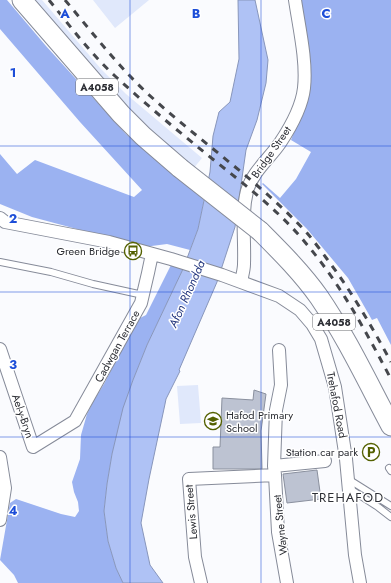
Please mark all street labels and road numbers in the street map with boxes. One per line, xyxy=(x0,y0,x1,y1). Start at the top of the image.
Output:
road number: A4058 xyxy=(76,79,118,95)
street label: Bridge Street xyxy=(247,122,295,181)
street label: Cadwgan Terrace xyxy=(90,307,144,385)
road number: A4058 xyxy=(313,314,355,330)
street label: Trehafod Road xyxy=(323,371,351,439)
street label: Ael-y-Bryn xyxy=(8,392,38,440)
street label: Lewis Street xyxy=(181,484,201,540)
street label: Wayne Street xyxy=(269,494,291,556)

